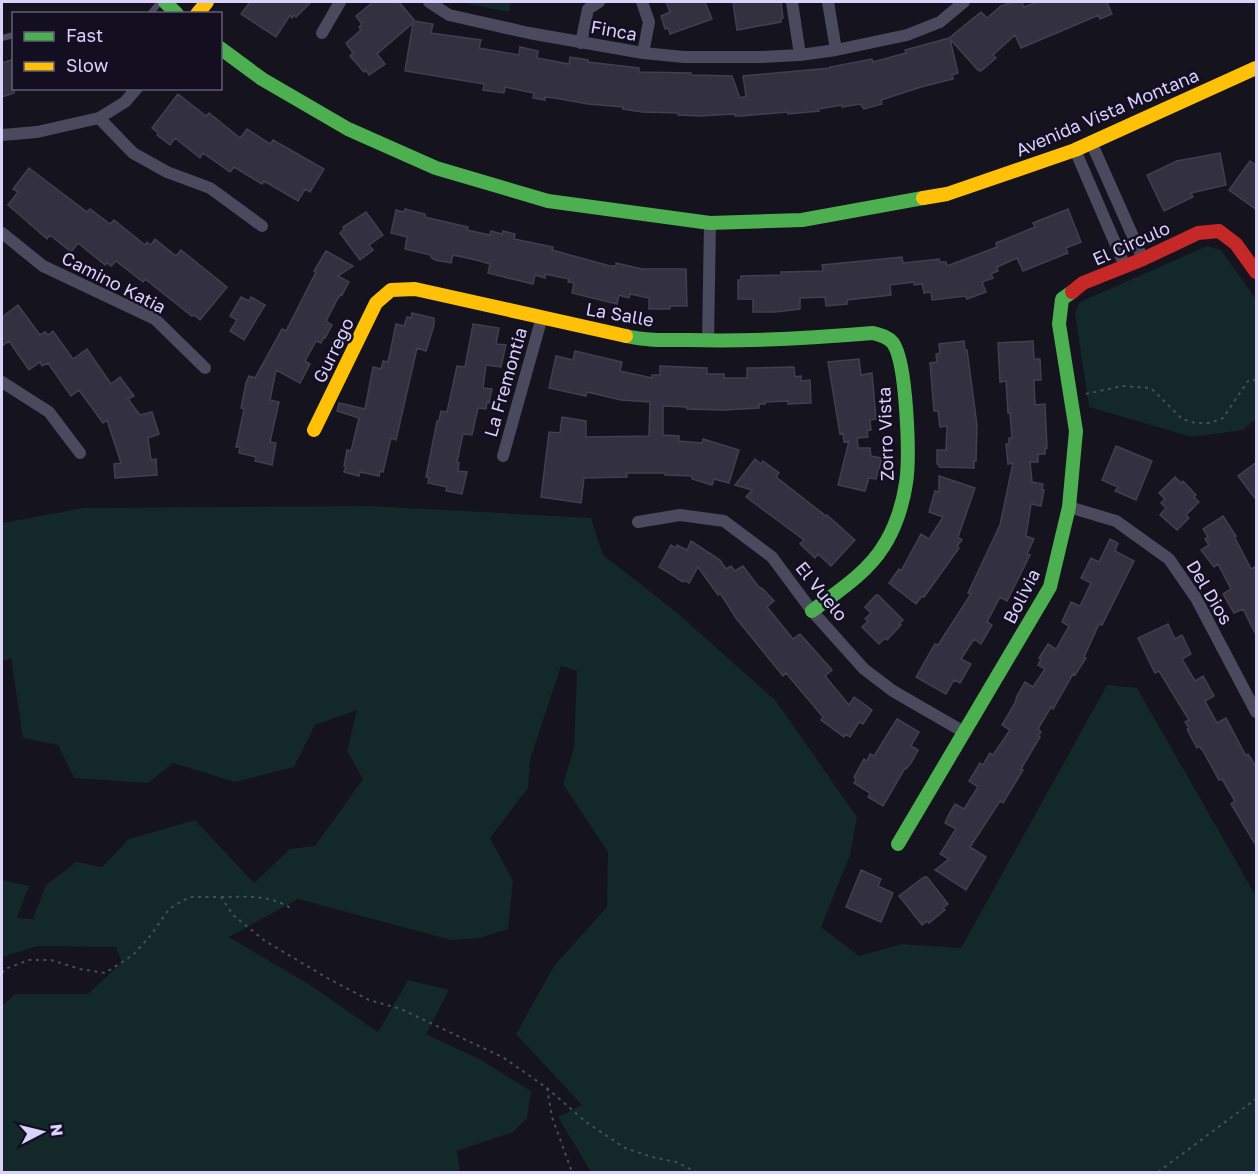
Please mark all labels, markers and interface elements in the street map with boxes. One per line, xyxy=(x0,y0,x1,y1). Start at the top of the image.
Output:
legend xyxy=(12,12,222,90)
street label: Finca xyxy=(589,15,639,45)
text: Fast xyxy=(66,24,103,46)
text: Slow xyxy=(66,54,109,76)
street label: Avenida Vista Montana xyxy=(1012,63,1202,161)
street label: El Circulo xyxy=(1089,216,1173,270)
street label: Camino Katia xyxy=(58,246,170,318)
street label: La Salle xyxy=(584,297,656,331)
street label: Gurrego xyxy=(308,314,358,386)
street label: La Fremontia xyxy=(479,325,531,439)
street label: Zorro Vista xyxy=(872,387,898,481)
street label: Del Dios xyxy=(1182,556,1238,628)
street label: El Vuelo xyxy=(791,557,853,625)
street label: Bolivia xyxy=(998,565,1044,627)
north arrow xyxy=(12,1102,72,1162)
text: N xyxy=(46,1123,68,1137)

